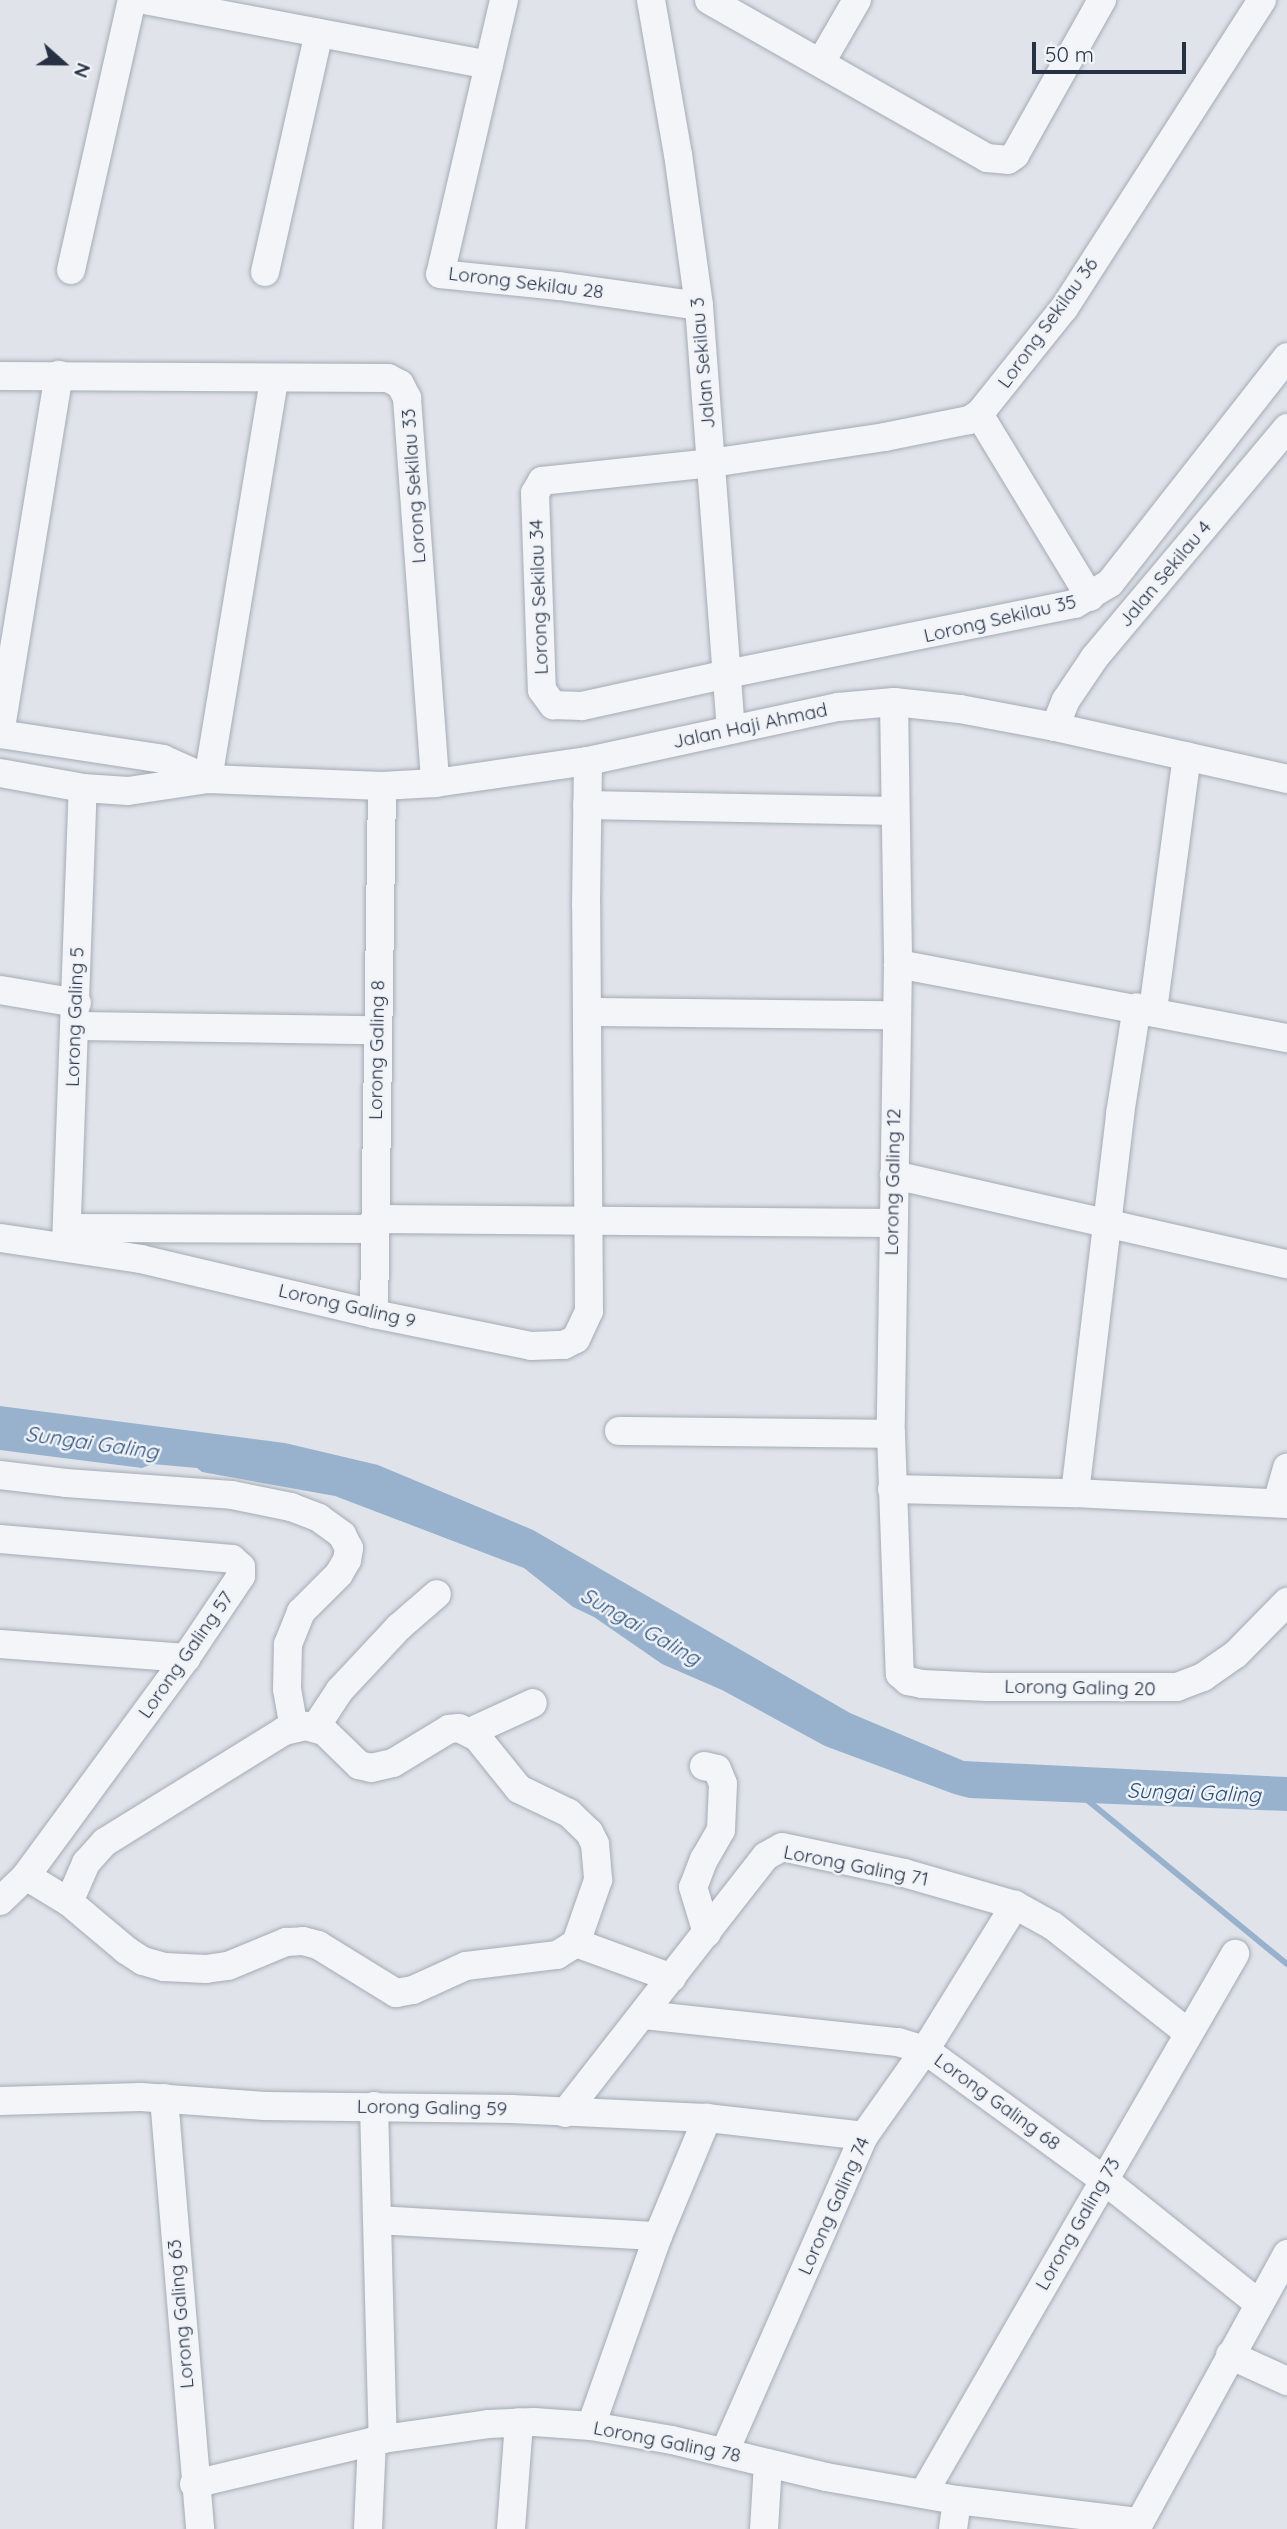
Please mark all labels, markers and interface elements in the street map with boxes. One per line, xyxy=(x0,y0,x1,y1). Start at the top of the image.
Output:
north arrow xyxy=(28,28,98,98)
scale bar xyxy=(1035,28,1189,72)
text: 50 m xyxy=(1045,41,1094,67)
text: N xyxy=(69,60,96,81)
street label: Lorong Sekilau 36 xyxy=(993,253,1103,393)
street label: Lorong Sekilau 28 xyxy=(447,262,605,304)
street label: Jalan Sekilau 3 xyxy=(686,296,720,430)
street label: Lorong Sekilau 33 xyxy=(397,408,431,564)
street label: Jalan Sekilau 4 xyxy=(1114,516,1216,632)
street label: Lorong Sekilau 34 xyxy=(525,519,553,675)
street label: Lorong Sekilau 35 xyxy=(922,590,1078,648)
street label: Jalan Haji Ahmad xyxy=(671,698,829,754)
street label: Lorong Galing 5 xyxy=(61,947,89,1087)
street label: Lorong Galing 8 xyxy=(364,980,390,1120)
street label: Lorong Galing 12 xyxy=(880,1108,906,1256)
street label: Lorong Galing 9 xyxy=(276,1279,418,1333)
water label: Sungai Galing xyxy=(24,1420,160,1464)
water label: Sungai Galing xyxy=(577,1582,705,1670)
street label: Lorong Galing 57 xyxy=(134,1587,238,1723)
street label: Lorong Galing 20 xyxy=(1004,1675,1156,1701)
water label: Sungai Galing xyxy=(1127,1777,1261,1807)
street label: Lorong Galing 71 xyxy=(782,1841,930,1891)
street label: Lorong Galing 68 xyxy=(930,2049,1064,2155)
street label: Lorong Galing 59 xyxy=(357,2095,507,2121)
street label: Lorong Galing 74 xyxy=(793,2134,875,2278)
street label: Lorong Galing 73 xyxy=(1031,2154,1125,2294)
street label: Lorong Galing 63 xyxy=(163,2238,199,2390)
street label: Lorong Galing 78 xyxy=(591,2417,743,2467)

